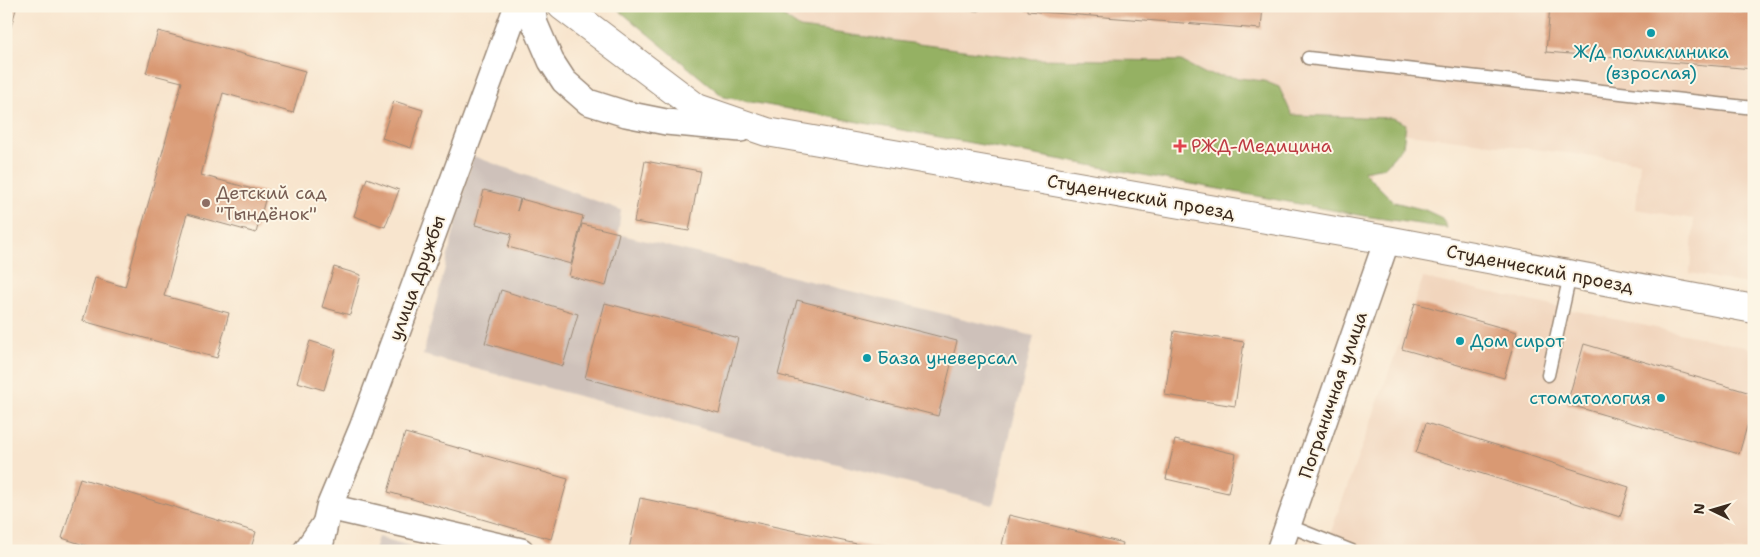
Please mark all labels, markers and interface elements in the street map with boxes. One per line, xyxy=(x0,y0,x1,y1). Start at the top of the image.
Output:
marker: Ж/д поликлиника (взрослая) xyxy=(1645,27,1657,39)
place label: Ж/д поликлиника (взрослая) xyxy=(1573,40,1729,85)
place label: РЖД-Медицина xyxy=(1191,134,1332,158)
marker: РЖД-Медицина xyxy=(1173,139,1187,153)
street label: Студенческий проезд xyxy=(1045,169,1237,225)
place label: Детский сад "Тындёнок" xyxy=(216,181,328,226)
marker: Детский сад "Тындёнок" xyxy=(200,197,212,209)
street label: улица Дружбы xyxy=(383,212,451,344)
street label: Студенческий проезд xyxy=(1444,239,1636,299)
street label: Пограничная улица xyxy=(1293,308,1373,482)
place label: Дом сирот xyxy=(1470,329,1565,353)
marker: Дом сирот xyxy=(1454,335,1466,347)
place label: База уневерсал xyxy=(877,346,1017,370)
marker: База уневерсал xyxy=(861,352,873,364)
place label: стоматология xyxy=(1529,386,1651,410)
marker: стоматология xyxy=(1655,392,1667,404)
north arrow xyxy=(1688,484,1738,534)
text: N xyxy=(1690,503,1708,515)

